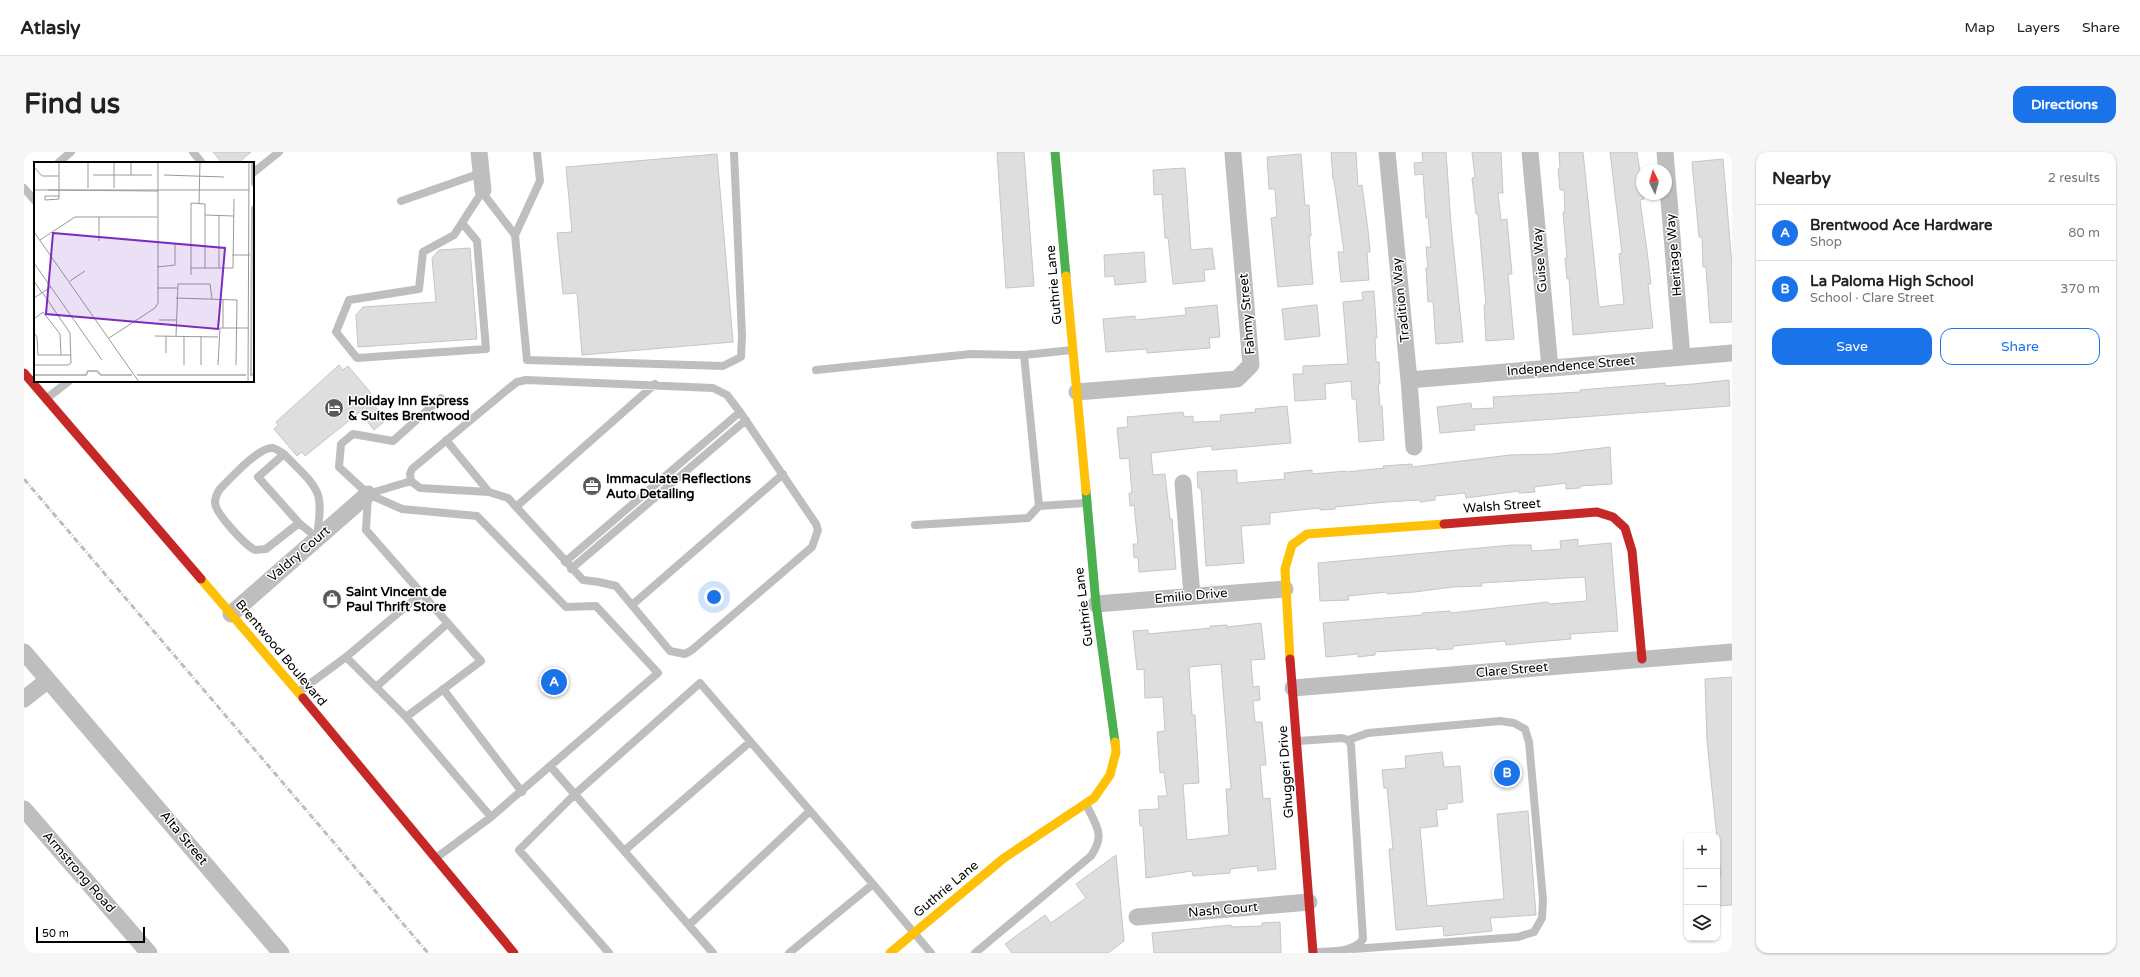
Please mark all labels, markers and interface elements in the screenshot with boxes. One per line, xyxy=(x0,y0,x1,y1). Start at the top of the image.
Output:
text: Atlasly xyxy=(20,17,80,39)
text: Map xyxy=(1965,19,1995,36)
text: Layers xyxy=(2017,19,2060,36)
text: Share xyxy=(2082,19,2120,36)
button: Directions xyxy=(2013,86,2116,123)
text: Find us xyxy=(24,87,120,121)
inset map xyxy=(34,162,254,382)
north arrow xyxy=(1636,164,1672,200)
text: Nearby xyxy=(1772,168,1831,189)
text: 2 results xyxy=(2048,170,2100,186)
street label: Heritage Way xyxy=(1662,213,1686,297)
text: Brentwood Ace Hardware xyxy=(1810,216,1993,234)
text: A xyxy=(1780,225,1790,241)
text: 80 m xyxy=(2068,225,2100,241)
street label: Guise Way xyxy=(1529,227,1551,293)
text: Shop xyxy=(1810,234,1842,250)
street label: Guthrie Lane xyxy=(1043,245,1065,325)
street label: Tradition Way xyxy=(1389,257,1413,343)
text: La Paloma High School xyxy=(1810,272,1974,290)
street label: Fahmy Street xyxy=(1235,273,1259,355)
text: B xyxy=(1780,281,1790,297)
text: 370 m xyxy=(2060,281,2100,297)
text: School · Clare Street xyxy=(1810,290,1934,306)
button: Save xyxy=(1772,328,1932,365)
button: Share xyxy=(1940,328,2100,365)
street label: Independence Street xyxy=(1506,352,1636,380)
place label: Holiday Inn Express & Suites Brentwood xyxy=(348,393,470,424)
hotel icon: Holiday Inn Express & Suites Brentwood xyxy=(323,397,345,419)
place label: Immaculate Reflections Auto Detailing xyxy=(606,471,751,502)
office icon: Immaculate Reflections Auto Detailing xyxy=(581,475,603,497)
street label: Walsh Street xyxy=(1463,495,1541,517)
street label: Valdry Court xyxy=(265,523,333,585)
street label: Guthrie Lane xyxy=(1071,566,1097,648)
place label: Saint Vincent de Paul Thrift Store xyxy=(346,584,447,615)
street label: Emilio Drive xyxy=(1154,585,1228,607)
your location xyxy=(704,587,724,607)
shop icon: Saint Vincent de Paul Thrift Store xyxy=(321,588,343,610)
street label: Brentwood Boulevard xyxy=(232,597,330,709)
street label: Clare Street xyxy=(1475,659,1549,681)
pin: A xyxy=(541,667,567,697)
street label: Ghuggeri Drive xyxy=(1275,725,1297,819)
pin: B xyxy=(1494,758,1520,788)
street label: Alta Street xyxy=(157,808,211,868)
street label: Armstrong Road xyxy=(39,828,119,916)
map controls xyxy=(1684,833,1720,941)
button: + xyxy=(1684,833,1720,869)
street label: Guthrie Lane xyxy=(910,857,982,921)
button: − xyxy=(1684,869,1720,905)
street label: Nash Court xyxy=(1187,899,1259,921)
button: layers xyxy=(1684,905,1720,941)
scale bar xyxy=(36,925,145,944)
text: 50 m xyxy=(42,927,69,940)

